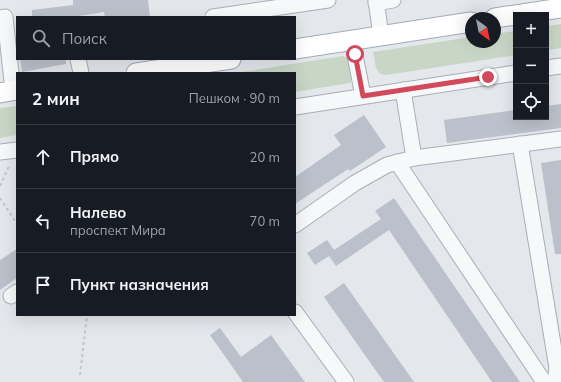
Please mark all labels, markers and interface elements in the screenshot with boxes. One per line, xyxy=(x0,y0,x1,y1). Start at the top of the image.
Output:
north arrow xyxy=(465,12,501,48)
map controls xyxy=(513,12,549,120)
button: + xyxy=(513,12,549,48)
search box xyxy=(16,16,296,60)
icon: search xyxy=(30,27,52,49)
text: Поиск xyxy=(62,29,107,48)
route start xyxy=(346,45,364,63)
button: − xyxy=(513,48,549,84)
route end xyxy=(479,68,497,86)
button: locate xyxy=(513,84,549,120)
text: 2 мин xyxy=(32,88,80,109)
text: Пешком · 90 m xyxy=(189,90,280,106)
icon: ahead xyxy=(32,146,54,168)
text: Прямо xyxy=(70,147,119,166)
text: 20 m xyxy=(250,149,280,165)
text: Налево xyxy=(70,203,126,222)
icon: left xyxy=(32,210,54,232)
text: 70 m xyxy=(250,213,280,229)
text: проспект Мира xyxy=(70,222,166,238)
icon: arrive xyxy=(32,274,54,296)
text: Пункт назначения xyxy=(70,275,209,294)

